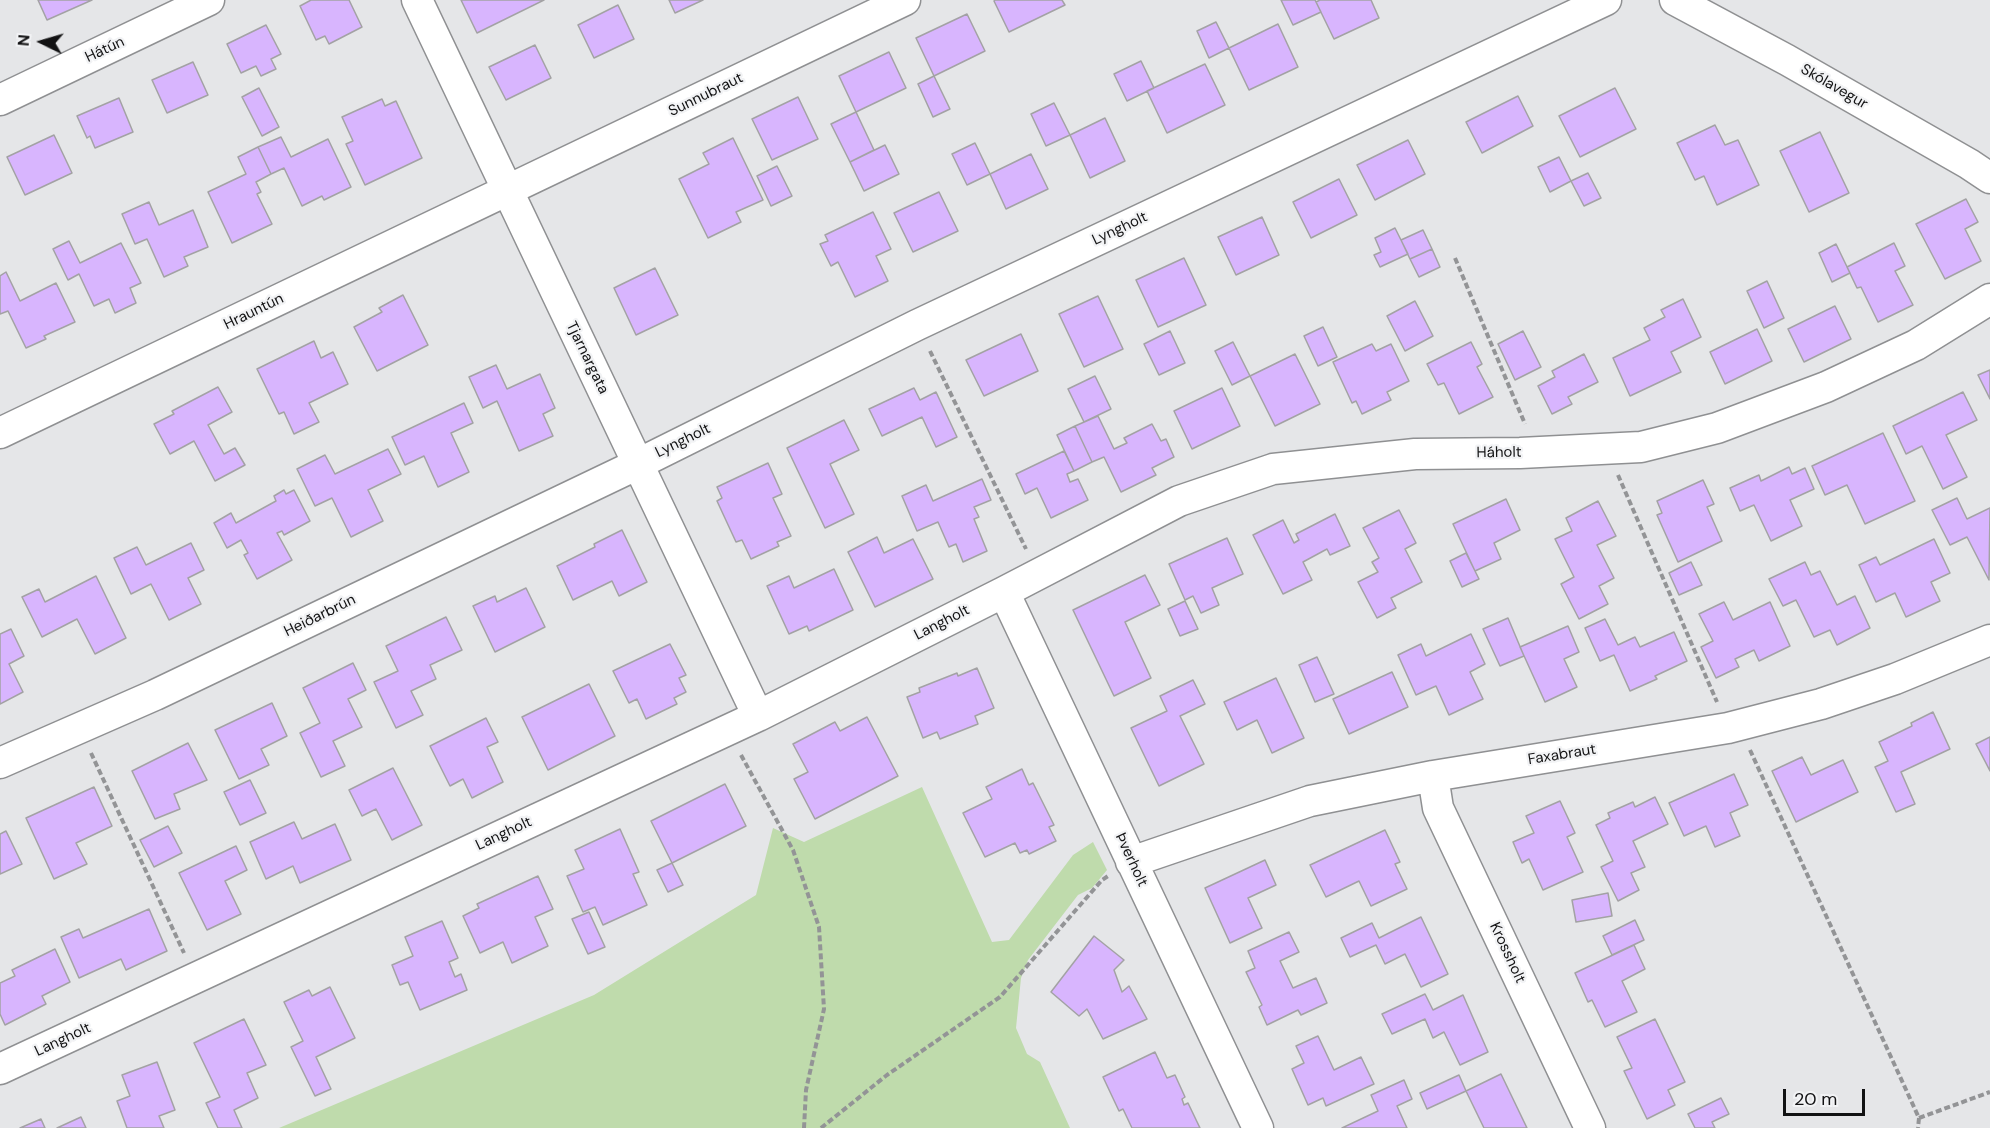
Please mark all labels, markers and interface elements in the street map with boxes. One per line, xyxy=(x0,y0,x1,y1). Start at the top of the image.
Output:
north arrow xyxy=(12,12,72,72)
street label: Hátún xyxy=(83,33,127,67)
text: N xyxy=(13,34,35,47)
street label: Skólavegur xyxy=(1797,61,1871,113)
street label: Sunnubraut xyxy=(666,69,746,121)
street label: Lyngholt xyxy=(1089,208,1151,250)
street label: Hrauntún xyxy=(221,290,287,334)
street label: Tjarnargata xyxy=(562,319,612,397)
street label: Lyngholt xyxy=(653,420,713,462)
street label: Háholt xyxy=(1476,444,1522,462)
street label: Heiðarbrún xyxy=(281,591,359,641)
street label: Langholt xyxy=(911,601,973,645)
street label: Faxabraut xyxy=(1527,741,1597,769)
street label: Langholt xyxy=(473,813,535,855)
street label: Þverholt xyxy=(1111,830,1151,890)
street label: Krossholt xyxy=(1485,920,1529,986)
street label: Langholt xyxy=(32,1019,94,1061)
scale bar xyxy=(1786,1077,1868,1115)
text: 20 m xyxy=(1794,1087,1837,1111)

